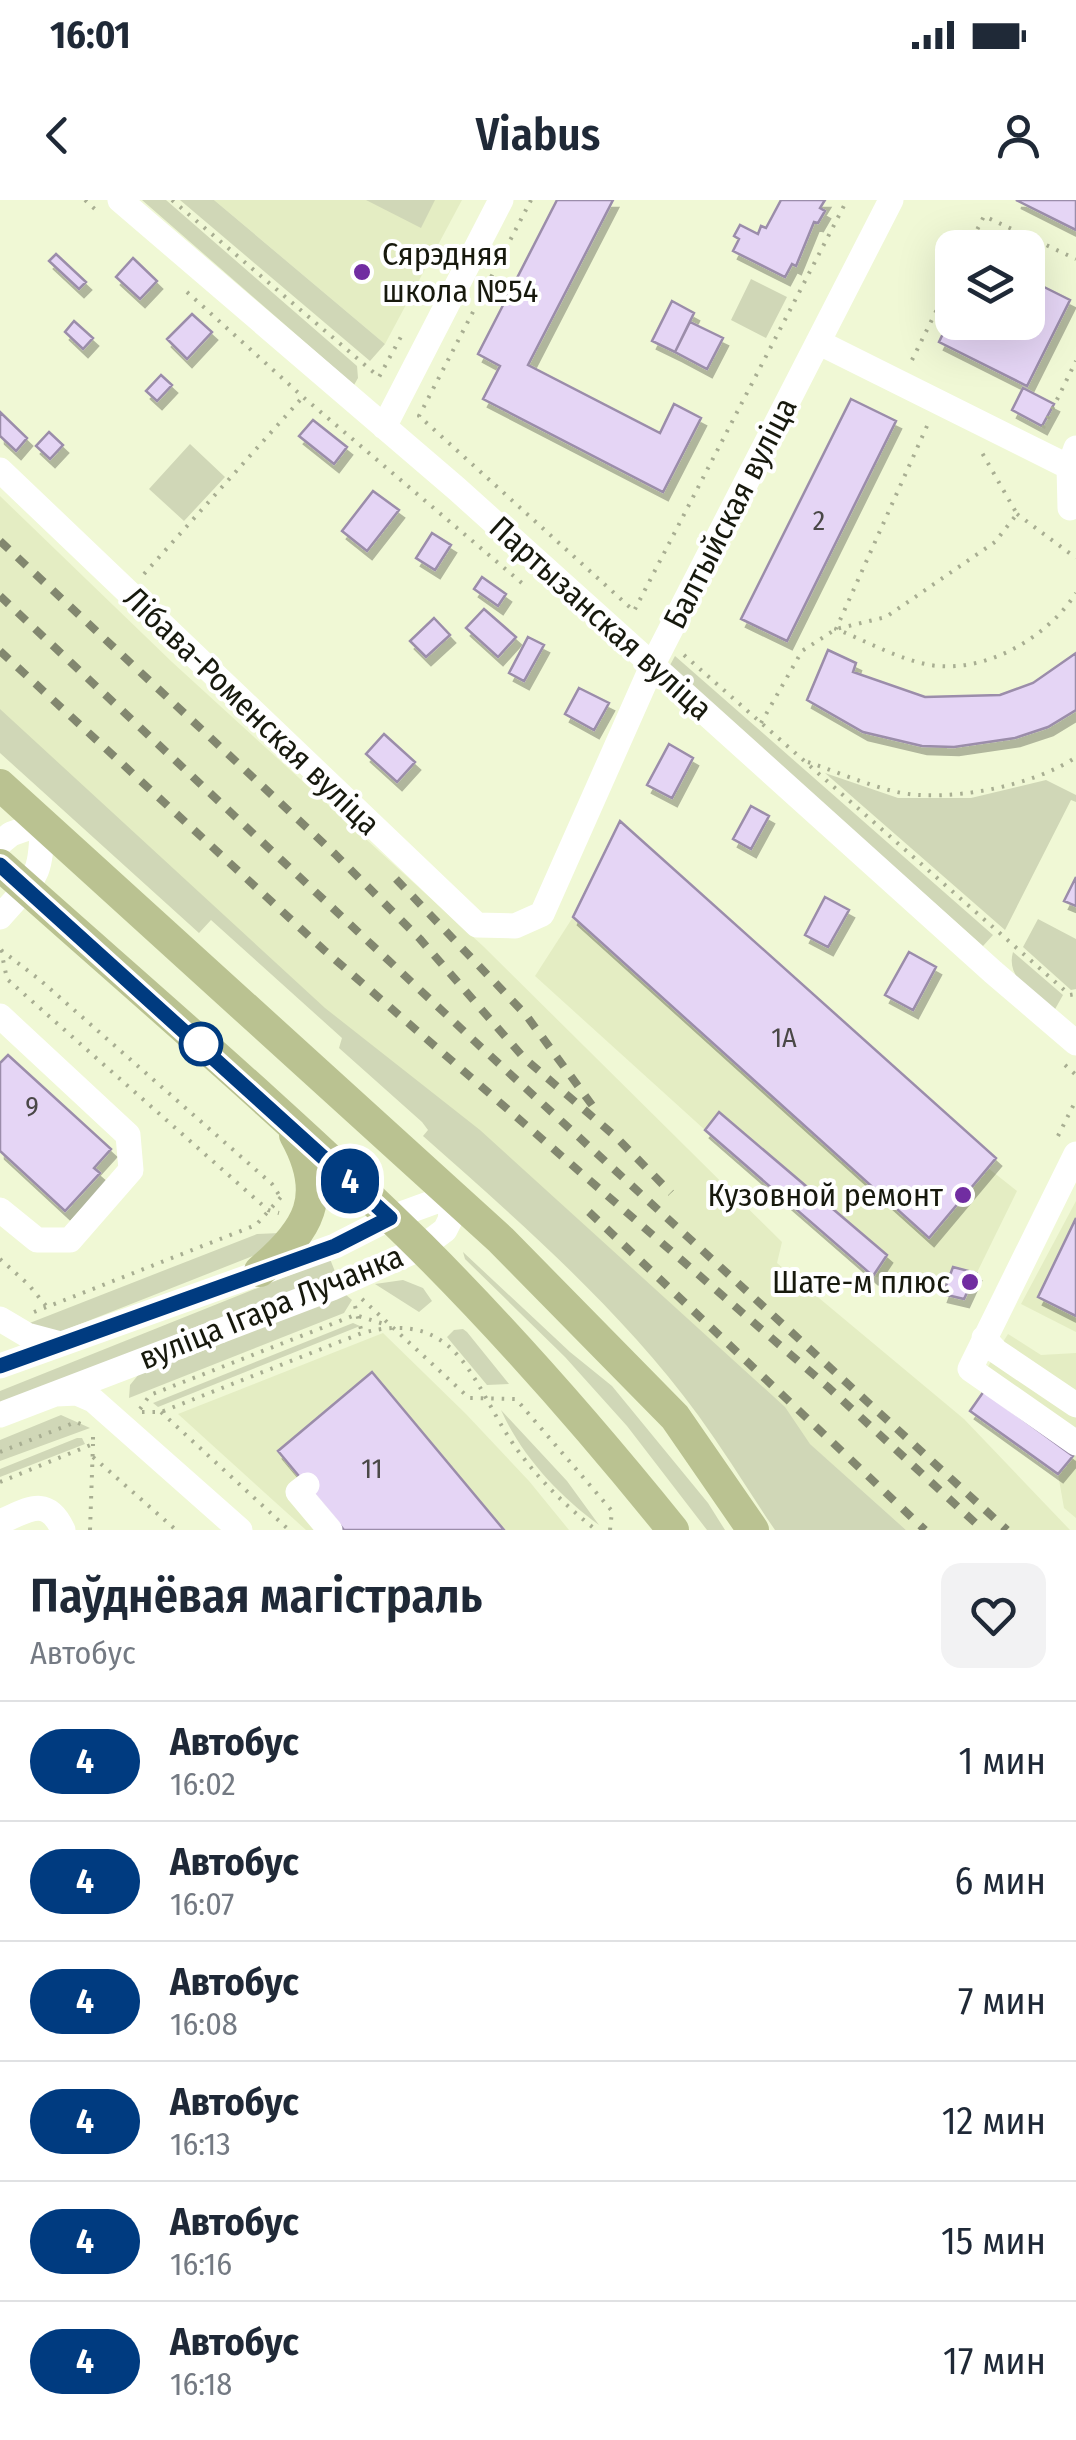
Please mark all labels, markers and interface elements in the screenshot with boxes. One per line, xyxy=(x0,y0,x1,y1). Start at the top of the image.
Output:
text: 16:01 xyxy=(50,12,131,58)
icon: back xyxy=(30,108,85,163)
text: Viabus xyxy=(476,108,600,162)
icon: person xyxy=(991,108,1046,163)
map controls xyxy=(935,230,1045,340)
button: layers xyxy=(935,230,1045,340)
place label: Сярэдняя школа №54 xyxy=(382,235,538,310)
marker: Сярэдняя школа №54 xyxy=(351,261,373,283)
street label: Балтыйская вуліца xyxy=(655,391,805,635)
house number: 2 xyxy=(813,504,825,537)
street label: Партызанская вуліца xyxy=(482,508,720,728)
street label: Лібава-Роменская вуліца xyxy=(116,579,388,843)
house number: 1А xyxy=(771,1021,797,1054)
unlabelled marker xyxy=(180,1023,222,1065)
house number: 9 xyxy=(25,1090,39,1123)
line badge: 4 xyxy=(318,1148,382,1214)
text: 4 xyxy=(341,1160,359,1202)
place label: Кузовной ремонт xyxy=(707,1176,943,1214)
marker: Кузовной ремонт xyxy=(952,1184,974,1206)
street label: вуліца Ігара Лучанка xyxy=(133,1237,409,1377)
place label: Шате-м плюс xyxy=(772,1263,950,1301)
marker: Шате-м плюс xyxy=(959,1271,981,1293)
house number: 11 xyxy=(361,1452,383,1485)
button: heart xyxy=(941,1563,1046,1668)
text: Паўднёвая магістраль xyxy=(30,1567,482,1625)
text: Автобус xyxy=(30,1634,136,1672)
text: Автобус xyxy=(170,1719,299,1765)
text: 1 мин xyxy=(958,1738,1046,1784)
text: 4 xyxy=(76,1740,94,1782)
text: 16:02 xyxy=(170,1765,236,1803)
text: Автобус xyxy=(170,1839,299,1885)
text: 6 мин xyxy=(954,1858,1046,1904)
text: 4 xyxy=(76,1860,94,1902)
text: 16:07 xyxy=(170,1885,234,1923)
text: Автобус xyxy=(170,1959,299,2005)
text: 7 мин xyxy=(958,1978,1046,2024)
text: 4 xyxy=(76,1980,94,2022)
text: 16:08 xyxy=(170,2005,238,2043)
text: Автобус xyxy=(170,2079,299,2125)
text: 12 мин xyxy=(942,2098,1046,2144)
text: 4 xyxy=(76,2100,94,2142)
text: 16:13 xyxy=(170,2125,231,2163)
text: Автобус xyxy=(170,2199,299,2245)
text: 15 мин xyxy=(941,2218,1046,2264)
text: 4 xyxy=(76,2220,94,2262)
text: 16:16 xyxy=(170,2245,232,2283)
text: Автобус xyxy=(170,2319,299,2365)
text: 17 мин xyxy=(943,2338,1046,2384)
text: 4 xyxy=(76,2340,94,2382)
text: 16:18 xyxy=(170,2365,232,2403)

